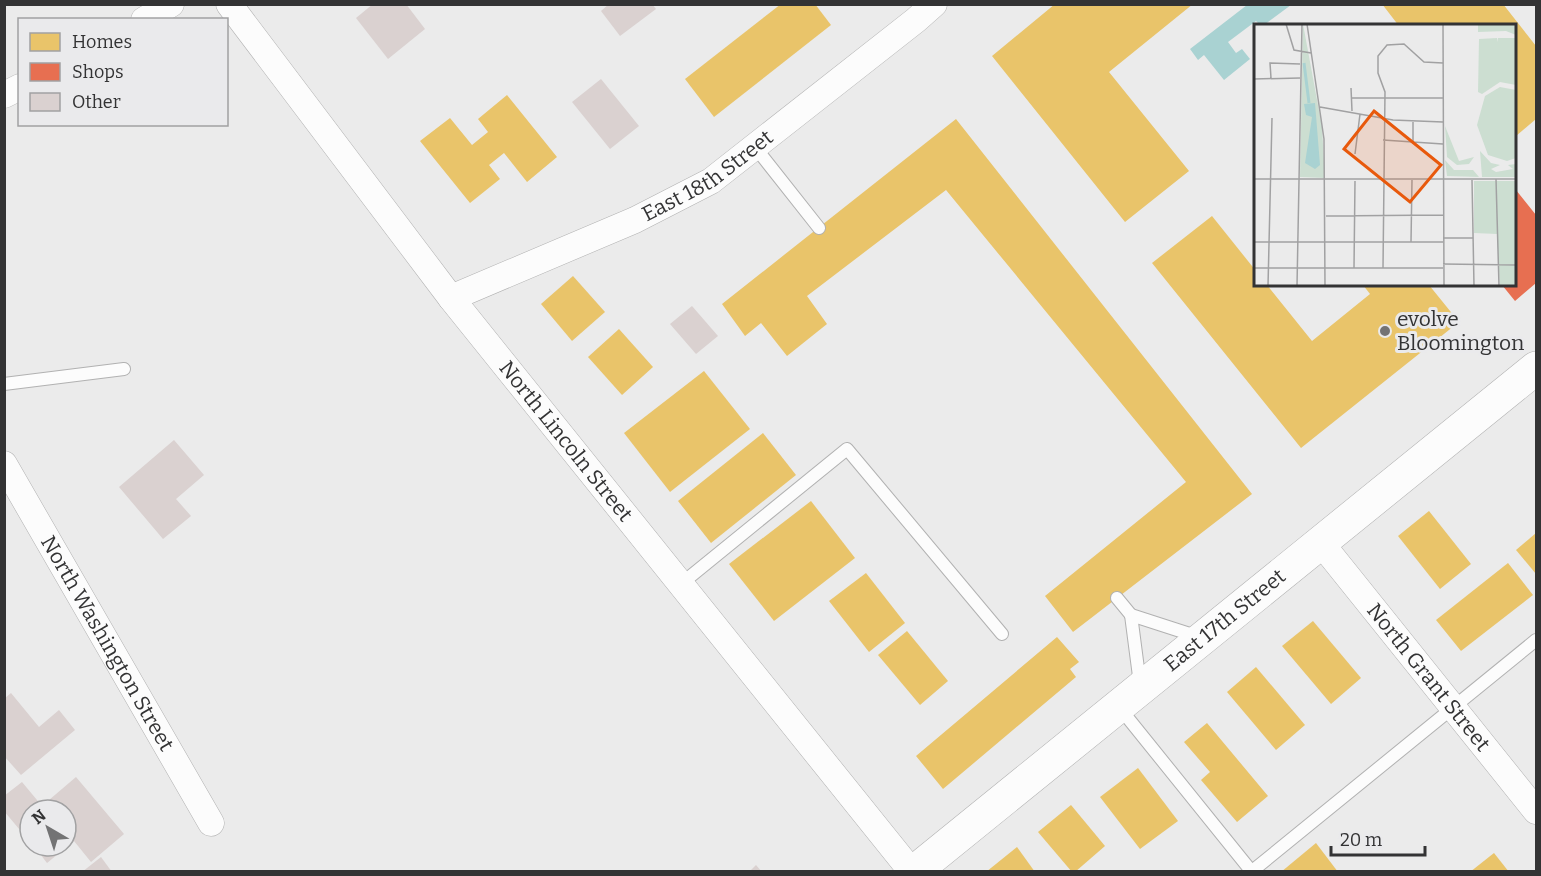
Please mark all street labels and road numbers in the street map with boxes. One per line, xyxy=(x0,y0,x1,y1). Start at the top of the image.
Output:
street label: East 18th Street xyxy=(638,124,778,227)
street label: North Lincoln Street xyxy=(494,356,639,527)
street label: North Washington Street xyxy=(35,531,180,756)
street label: East 17th Street xyxy=(1159,563,1291,677)
street label: North Grant Street xyxy=(1361,598,1496,757)

